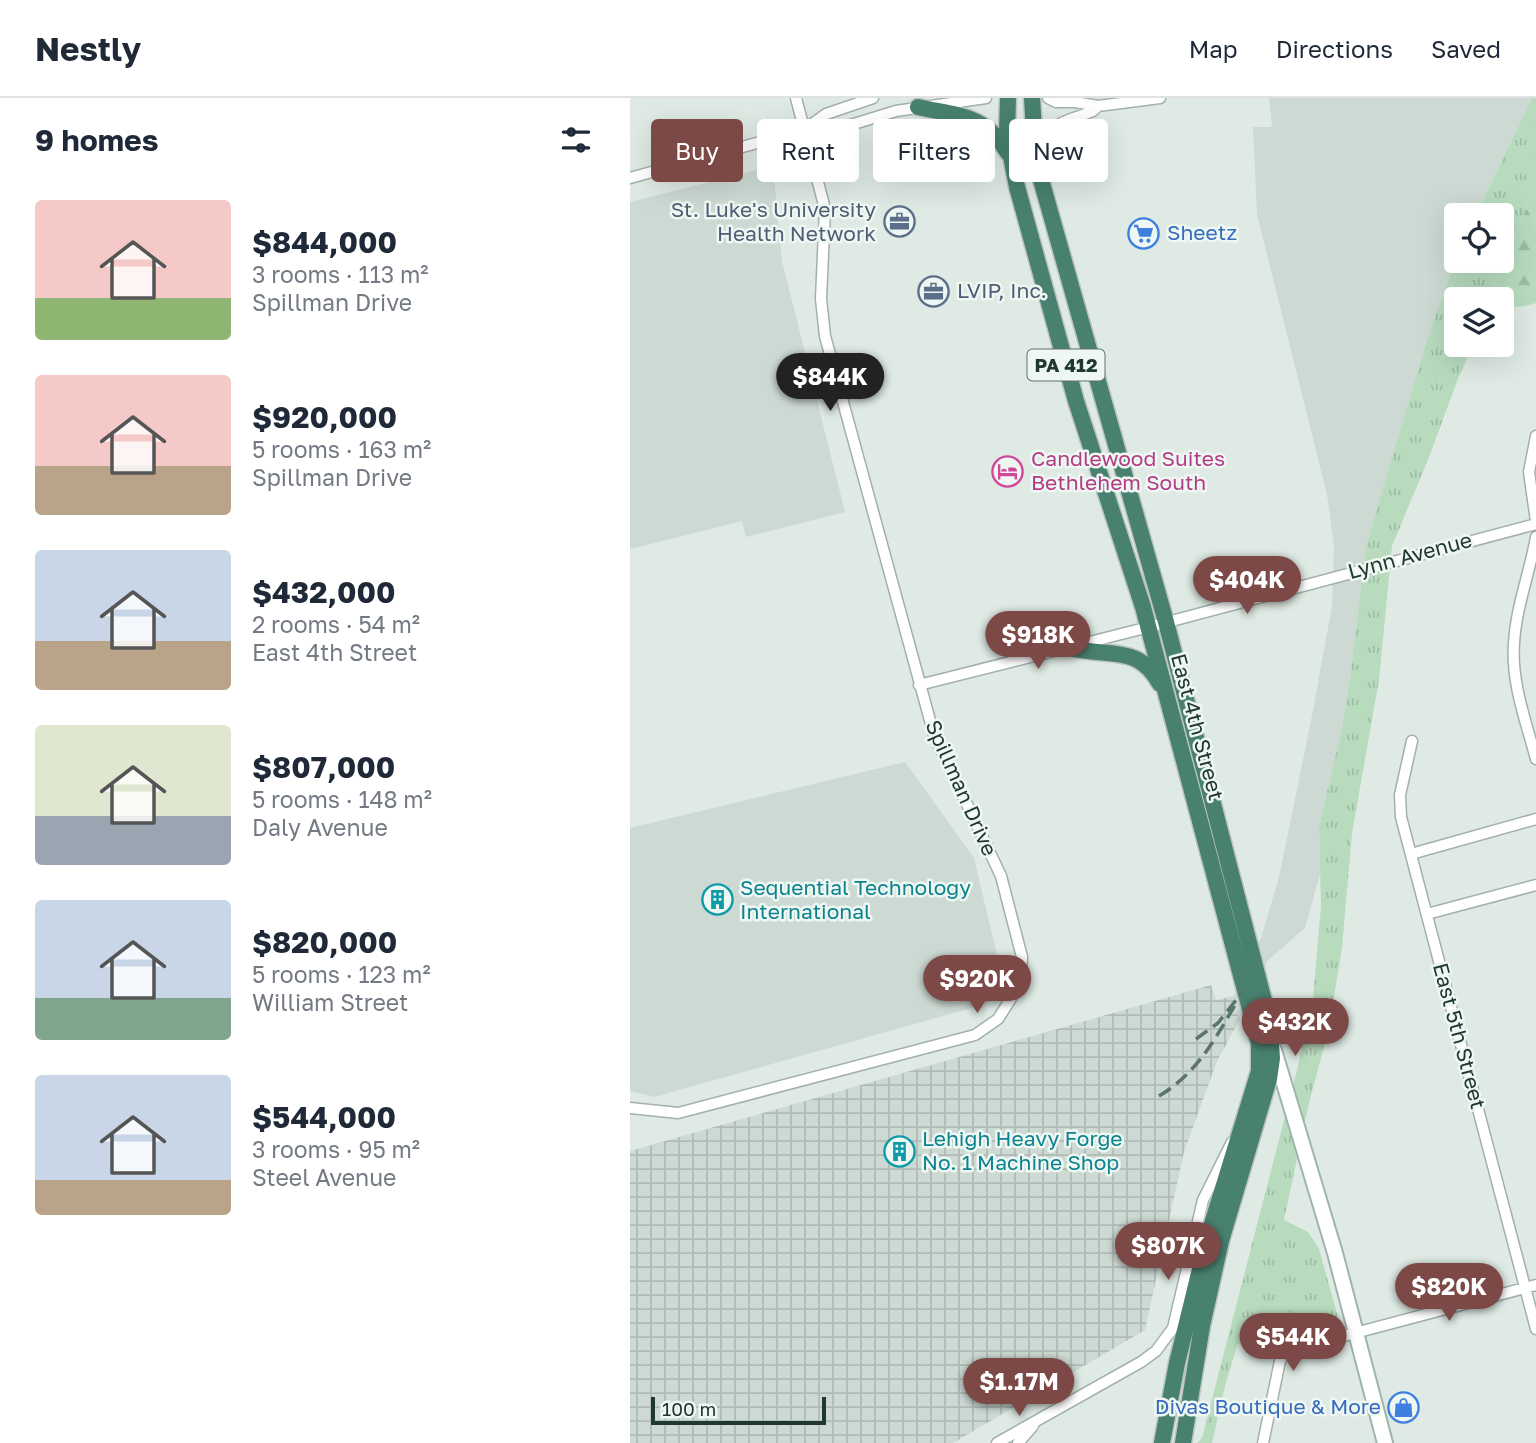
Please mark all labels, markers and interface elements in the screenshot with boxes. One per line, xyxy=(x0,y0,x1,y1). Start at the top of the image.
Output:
text: Nestly xyxy=(35,29,141,68)
text: Map xyxy=(1189,34,1238,63)
text: Directions xyxy=(1276,34,1393,63)
text: Saved xyxy=(1431,34,1501,63)
chip: Buy xyxy=(651,119,743,182)
chip: Rent xyxy=(757,119,859,182)
chip: Filters xyxy=(873,119,995,182)
chip: New xyxy=(1009,119,1108,182)
icon: filters xyxy=(557,121,595,159)
text: 9 homes xyxy=(35,122,158,158)
place label: St. Luke's University Health Network xyxy=(671,196,876,246)
map controls xyxy=(1444,203,1514,357)
button: locate xyxy=(1444,203,1514,273)
office icon: St. Luke's University Health Network xyxy=(882,205,916,239)
supermarket icon: Sheetz xyxy=(1127,216,1161,250)
place label: Sheetz xyxy=(1167,219,1237,245)
text: $844,000 xyxy=(252,224,397,260)
icon: home xyxy=(91,228,175,312)
text: 3 rooms · 113 m² xyxy=(252,260,429,288)
office icon: LVIP, Inc. xyxy=(917,274,951,308)
place label: LVIP, Inc. xyxy=(957,277,1047,303)
button: layers xyxy=(1444,287,1514,357)
text: Spillman Drive xyxy=(252,288,412,316)
road number: PA 412 xyxy=(1028,350,1104,380)
pin: $844K xyxy=(781,354,879,413)
text: $844K xyxy=(792,362,868,390)
text: $920,000 xyxy=(252,399,397,435)
icon: home xyxy=(91,403,175,487)
text: 5 rooms · 163 m² xyxy=(252,435,431,463)
place label: Candlewood Suites Bethlehem South xyxy=(1031,445,1225,495)
hotel icon: Candlewood Suites Bethlehem South xyxy=(991,454,1025,488)
text: Spillman Drive xyxy=(252,463,412,491)
street label: Lynn Avenue xyxy=(1345,526,1475,584)
pin: $404K xyxy=(1198,556,1296,616)
text: $404K xyxy=(1209,565,1285,593)
text: $432,000 xyxy=(252,574,396,610)
icon: home xyxy=(91,578,175,662)
text: 2 rooms · 54 m² xyxy=(252,610,420,638)
pin: $918K xyxy=(989,612,1087,671)
text: $918K xyxy=(1001,620,1075,648)
text: East 4th Street xyxy=(252,638,417,666)
street label: East 4th Street xyxy=(1166,651,1230,803)
street label: Spillman Drive xyxy=(920,716,1003,860)
text: $807,000 xyxy=(252,749,395,785)
icon: home xyxy=(91,753,175,837)
text: 5 rooms · 148 m² xyxy=(252,785,432,813)
text: Daly Avenue xyxy=(252,813,388,841)
place label: Sequential Technology International xyxy=(740,874,971,924)
building icon: Sequential Technology International xyxy=(700,883,734,917)
text: $820,000 xyxy=(252,924,397,960)
icon: home xyxy=(91,928,175,1012)
pin: $920K xyxy=(928,956,1026,1015)
text: 5 rooms · 123 m² xyxy=(252,960,431,988)
street label: East 5th Street xyxy=(1428,960,1492,1112)
text: $920K xyxy=(939,964,1015,992)
text: William Street xyxy=(252,988,408,1016)
pin: $432K xyxy=(1246,998,1344,1058)
text: $432K xyxy=(1258,1007,1332,1035)
text: $544,000 xyxy=(252,1099,396,1135)
icon: home xyxy=(91,1103,175,1187)
place label: Lehigh Heavy Forge No. 1 Machine Shop xyxy=(922,1125,1123,1175)
building icon: Lehigh Heavy Forge No. 1 Machine Shop xyxy=(882,1134,916,1168)
text: 3 rooms · 95 m² xyxy=(252,1135,420,1163)
text: Steel Avenue xyxy=(252,1163,396,1191)
pin: $807K xyxy=(1119,1222,1217,1282)
text: $807K xyxy=(1131,1231,1205,1259)
pin: $820K xyxy=(1400,1264,1498,1323)
text: $820K xyxy=(1411,1272,1487,1300)
pin: $544K xyxy=(1244,1314,1342,1373)
text: $544K xyxy=(1256,1322,1330,1350)
pin: $1.17M xyxy=(962,1358,1076,1418)
text: $1.17M xyxy=(979,1367,1059,1395)
shop icon: Divas Boutique & More xyxy=(1387,1390,1421,1424)
place label: Divas Boutique & More xyxy=(1155,1393,1381,1419)
scale bar xyxy=(651,1394,826,1426)
text: 100 m xyxy=(662,1397,716,1420)

